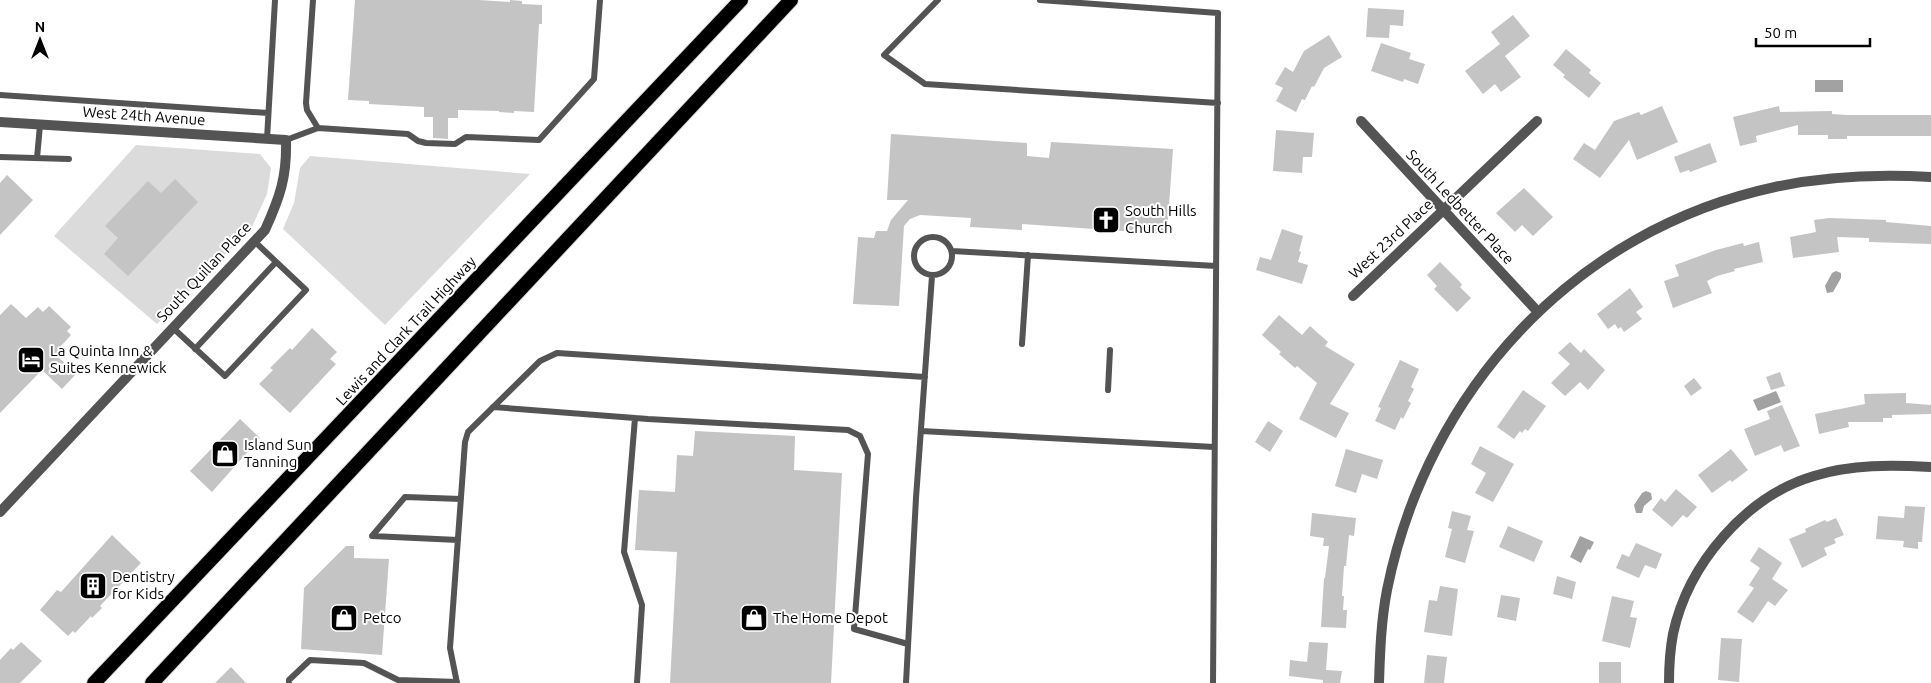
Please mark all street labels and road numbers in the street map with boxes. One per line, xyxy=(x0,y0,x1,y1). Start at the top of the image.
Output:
street label: West 24th Avenue xyxy=(82,103,206,128)
street label: South Ledbetter Place xyxy=(1403,146,1518,267)
street label: West 23rd Place xyxy=(1345,195,1436,282)
street label: South Quillan Place xyxy=(153,218,254,325)
street label: Lewis and Clark Trail Highway xyxy=(332,253,479,409)

